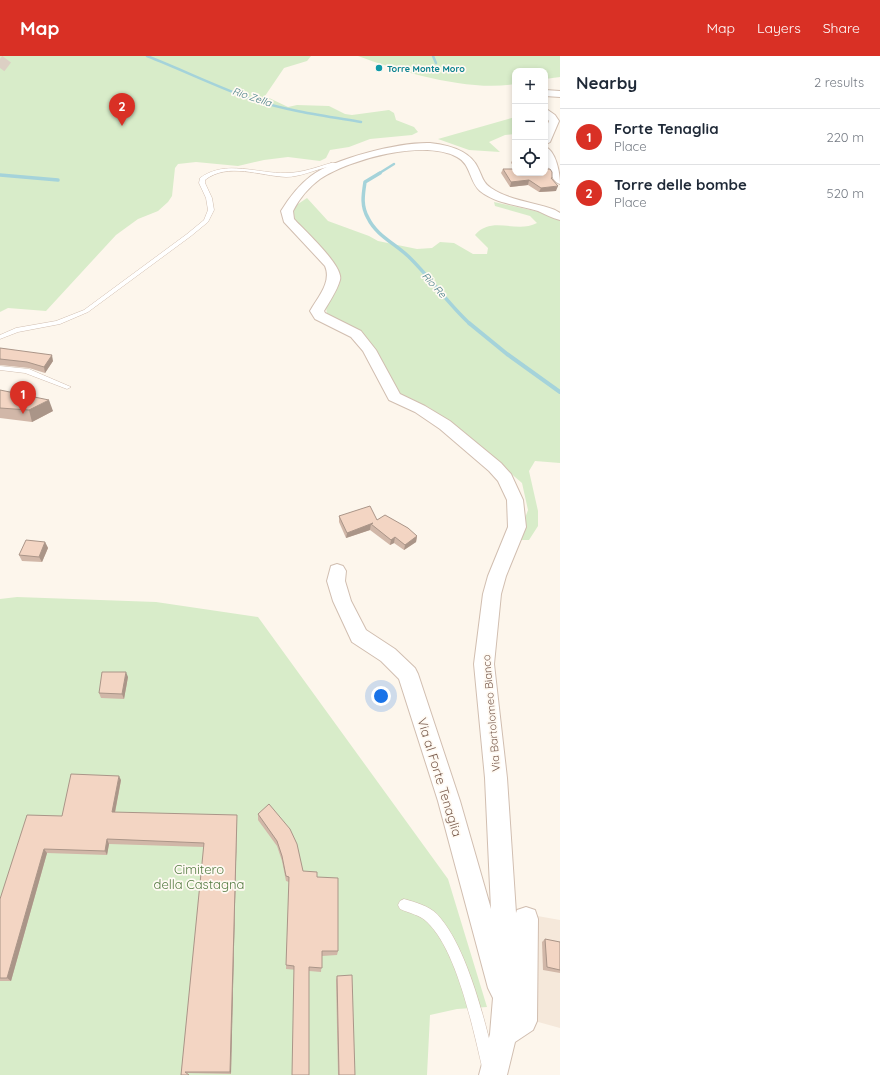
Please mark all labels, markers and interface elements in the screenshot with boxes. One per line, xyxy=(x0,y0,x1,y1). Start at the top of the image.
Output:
text: Map xyxy=(20,16,59,40)
text: Map xyxy=(706,19,735,37)
text: Layers xyxy=(757,19,801,37)
text: Share xyxy=(823,19,860,37)
marker: Torre Monte Moro xyxy=(374,63,384,73)
place label: Torre Monte Moro xyxy=(387,63,465,74)
map controls xyxy=(512,68,548,176)
button: + xyxy=(512,68,548,104)
text: Nearby xyxy=(576,72,637,93)
text: 2 results xyxy=(814,74,864,90)
water label: Rio Zella xyxy=(231,85,274,110)
pin: 2 xyxy=(109,93,135,126)
button: − xyxy=(512,104,548,140)
text: Forte Tenaglia xyxy=(614,119,719,138)
text: 1 xyxy=(586,129,592,145)
text: 220 m xyxy=(826,129,864,145)
text: Place xyxy=(614,138,647,154)
button: locate xyxy=(512,140,548,176)
text: Torre delle bombe xyxy=(614,175,747,194)
text: 2 xyxy=(585,185,593,201)
text: 520 m xyxy=(827,185,864,201)
text: Place xyxy=(614,194,647,210)
water label: Rio Re xyxy=(419,270,449,301)
pin: 1 xyxy=(10,381,36,414)
street label: Via Bartolomeo Bianco xyxy=(479,653,503,772)
your location xyxy=(371,686,391,706)
street label: Via al Forte Tenaglia xyxy=(414,716,466,838)
park label: Cimitero della Castagna xyxy=(154,861,244,892)

